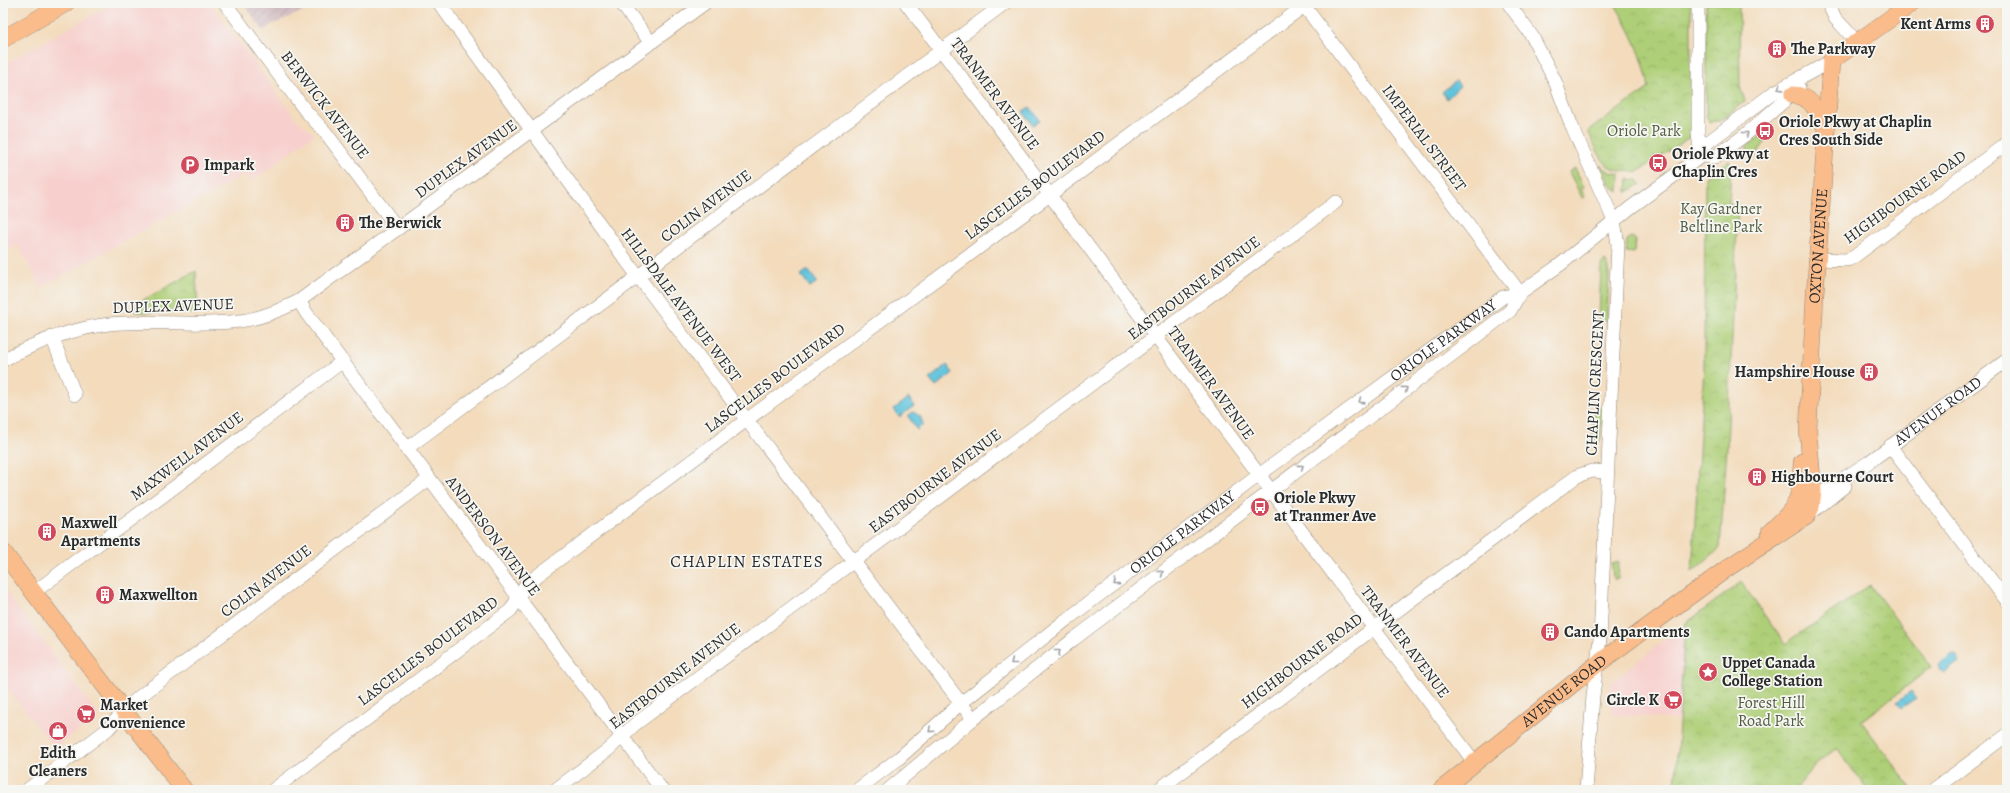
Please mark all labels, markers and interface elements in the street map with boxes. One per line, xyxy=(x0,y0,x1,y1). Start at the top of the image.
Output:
place label: Kent Arms xyxy=(1900,13,1971,35)
building icon: Kent Arms xyxy=(1974,13,1996,35)
street label: TRANMER AVENUE xyxy=(946,33,1044,155)
building icon: The Parkway xyxy=(1766,38,1788,60)
place label: The Parkway xyxy=(1791,38,1876,60)
street label: BERWICK AVENUE xyxy=(276,46,374,164)
street label: IMPERIAL STREET xyxy=(1377,80,1472,196)
one-way arrow xyxy=(1777,84,1784,91)
place label: Oriole Pkwy at Chaplin Cres South Side xyxy=(1779,111,1932,151)
street label: DUPLEX AVENUE xyxy=(410,114,522,204)
park label: Oriole Park xyxy=(1607,120,1681,142)
bus stop icon: Oriole Pkwy at Chaplin Cres South Side xyxy=(1754,120,1776,142)
street label: LASCELLES BOULEVARD xyxy=(960,125,1110,245)
one-way arrow xyxy=(1741,132,1748,139)
place label: Oriole Pkwy at Chaplin Cres xyxy=(1672,143,1770,183)
street label: HIGHBOURNE ROAD xyxy=(1839,145,1971,249)
bus stop icon: Oriole Pkwy at Chaplin Cres xyxy=(1647,152,1669,174)
parking icon: Impark xyxy=(179,154,201,176)
place label: Impark xyxy=(204,154,255,176)
street label: COLIN AVENUE xyxy=(656,164,756,248)
street label: OXTON AVENUE xyxy=(1804,188,1833,304)
park label: Kay Gardner Beltline Park xyxy=(1679,198,1763,238)
building icon: The Berwick xyxy=(334,212,356,234)
place label: The Berwick xyxy=(359,212,442,234)
street label: HILLSDALE AVENUE WEST xyxy=(616,223,746,387)
street label: EASTBOURNE AVENUE xyxy=(1123,231,1265,345)
street label: DUPLEX AVENUE xyxy=(112,293,234,319)
street label: ORIOLE PARKWAY xyxy=(1385,294,1501,387)
street label: CHAPLIN CRESCENT xyxy=(1580,310,1610,456)
street label: LASCELLES BOULEVARD xyxy=(700,318,850,438)
street label: TRANMER AVENUE xyxy=(1162,322,1260,444)
place label: Hampshire House xyxy=(1735,361,1855,383)
building icon: Hampshire House xyxy=(1858,361,1880,383)
street label: AVENUE ROAD xyxy=(1889,371,1986,451)
one-way arrow xyxy=(1401,387,1408,394)
one-way arrow xyxy=(1358,396,1365,404)
street label: MAXWELL AVENUE xyxy=(126,406,248,506)
street label: EASTBOURNE AVENUE xyxy=(864,424,1006,538)
one-way arrow xyxy=(1297,464,1304,472)
building icon: Highbourne Court xyxy=(1746,466,1768,488)
place label: Highbourne Court xyxy=(1771,466,1895,488)
street label: ANDERSON AVENUE xyxy=(440,471,546,601)
street label: ORIOLE PARKWAY xyxy=(1125,485,1240,580)
place label: Oriole Pkwy at Tranmer Ave xyxy=(1274,487,1376,527)
bus stop icon: Oriole Pkwy at Tranmer Ave xyxy=(1249,496,1271,518)
place label: Maxwell Apartments xyxy=(60,512,141,552)
building icon: Maxwell Apartments xyxy=(36,521,58,543)
street label: COLIN AVENUE xyxy=(216,539,316,623)
district label: CHAPLIN ESTATES xyxy=(670,550,824,573)
one-way arrow xyxy=(1157,570,1164,577)
one-way arrow xyxy=(1113,578,1120,585)
street label: TRANMER AVENUE xyxy=(1356,581,1454,703)
building icon: Maxwellton xyxy=(94,584,116,606)
place label: Maxwellton xyxy=(119,584,198,606)
street label: LASCELLES BOULEVARD xyxy=(353,591,503,711)
street label: HIGHBOURNE ROAD xyxy=(1237,608,1367,714)
street label: EASTBOURNE AVENUE xyxy=(605,618,745,734)
building icon: Cando Apartments xyxy=(1539,621,1561,643)
place label: Cando Apartments xyxy=(1564,621,1690,643)
one-way arrow xyxy=(1054,649,1061,656)
street label: AVENUE ROAD xyxy=(1516,650,1611,733)
place label: Uppet Canada College Station xyxy=(1722,652,1823,692)
one-way arrow xyxy=(1010,658,1017,665)
place icon: Uppet Canada College Station xyxy=(1697,661,1719,683)
place label: Circle K xyxy=(1607,689,1659,711)
supermarket icon: Circle K xyxy=(1662,689,1684,711)
park label: Forest Hill Road Park xyxy=(1737,692,1805,732)
place label: Market Convenience xyxy=(100,694,185,734)
supermarket icon: Market Convenience xyxy=(75,703,97,725)
shop icon: Edith Cleaners xyxy=(47,720,69,742)
one-way arrow xyxy=(928,725,936,733)
place label: Edith Cleaners xyxy=(29,742,87,782)

